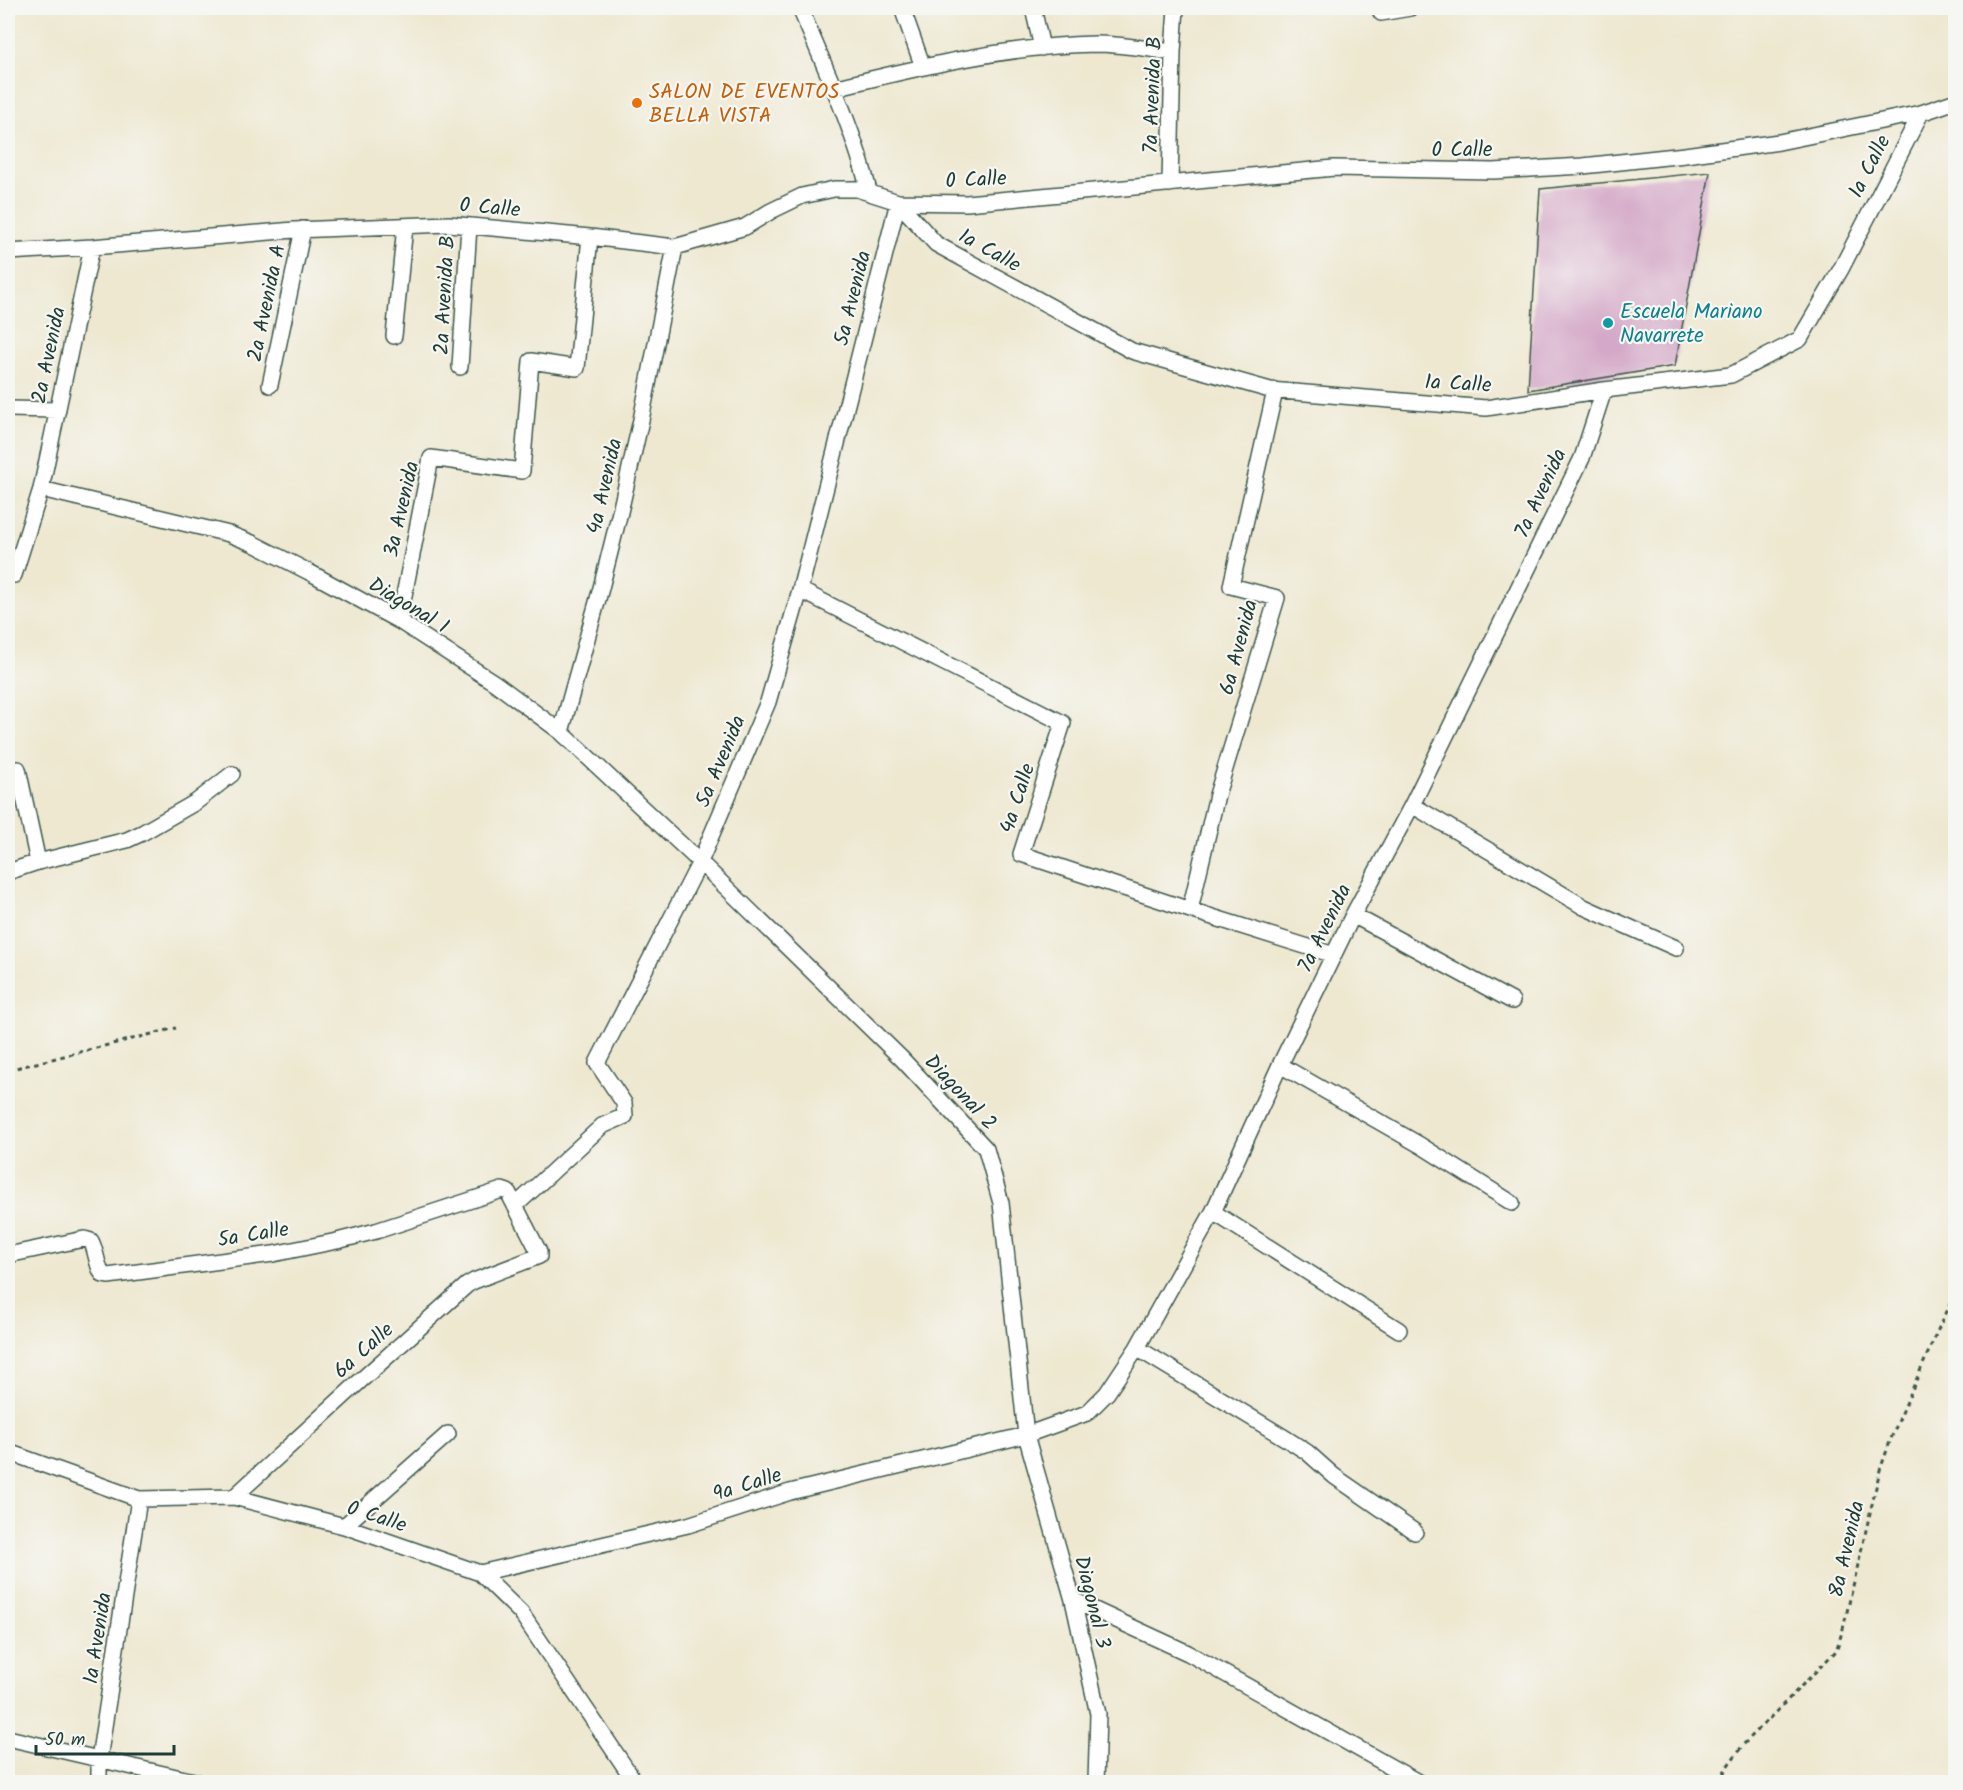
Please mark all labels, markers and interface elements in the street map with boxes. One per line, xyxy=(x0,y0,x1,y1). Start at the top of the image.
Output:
street label: 7a Avenida B xyxy=(1135,36,1172,154)
place label: SALON DE EVENTOS BELLA VISTA xyxy=(649,76,839,133)
marker: SALON DE EVENTOS BELLA VISTA xyxy=(630,96,644,110)
street label: 1a Calle xyxy=(1840,129,1901,204)
street label: 0 Calle xyxy=(1431,134,1493,167)
street label: 0 Calle xyxy=(945,162,1008,199)
street label: 0 Calle xyxy=(458,189,522,228)
street label: 1a Calle xyxy=(952,221,1027,282)
street label: 2a Avenida B xyxy=(426,234,465,356)
street label: 2a Avenida A xyxy=(239,242,296,365)
street label: 5a Avenida xyxy=(826,247,881,349)
place label: Escuela Mariano Navarrete xyxy=(1620,296,1762,353)
street label: 2a Avenida xyxy=(23,304,76,407)
marker: Escuela Mariano Navarrete xyxy=(1601,316,1615,330)
street label: 1a Calle xyxy=(1424,366,1493,403)
street label: 4a Avenida xyxy=(578,435,632,538)
street label: 7a Avenida xyxy=(1506,443,1577,544)
street label: 3a Avenida xyxy=(375,458,430,561)
street label: Diagonal 1 xyxy=(362,569,455,643)
street label: 6a Avenida xyxy=(1211,596,1268,699)
street label: 5a Avenida xyxy=(687,710,756,813)
street label: 4a Calle xyxy=(992,759,1045,838)
street label: 7a Avenida xyxy=(1290,878,1361,979)
street label: Diagonal 2 xyxy=(916,1047,1004,1139)
street label: 5a Calle xyxy=(215,1213,292,1257)
street label: 6a Calle xyxy=(326,1314,402,1388)
street label: 9a Calle xyxy=(709,1459,787,1512)
street label: 0 Calle xyxy=(342,1492,411,1543)
street label: 8a Avenida xyxy=(1820,1498,1875,1601)
street label: Diagonal 3 xyxy=(1064,1553,1119,1652)
street label: 1a Avenida xyxy=(75,1590,122,1686)
scale bar xyxy=(36,1718,174,1756)
text: 50 m xyxy=(45,1726,85,1755)

